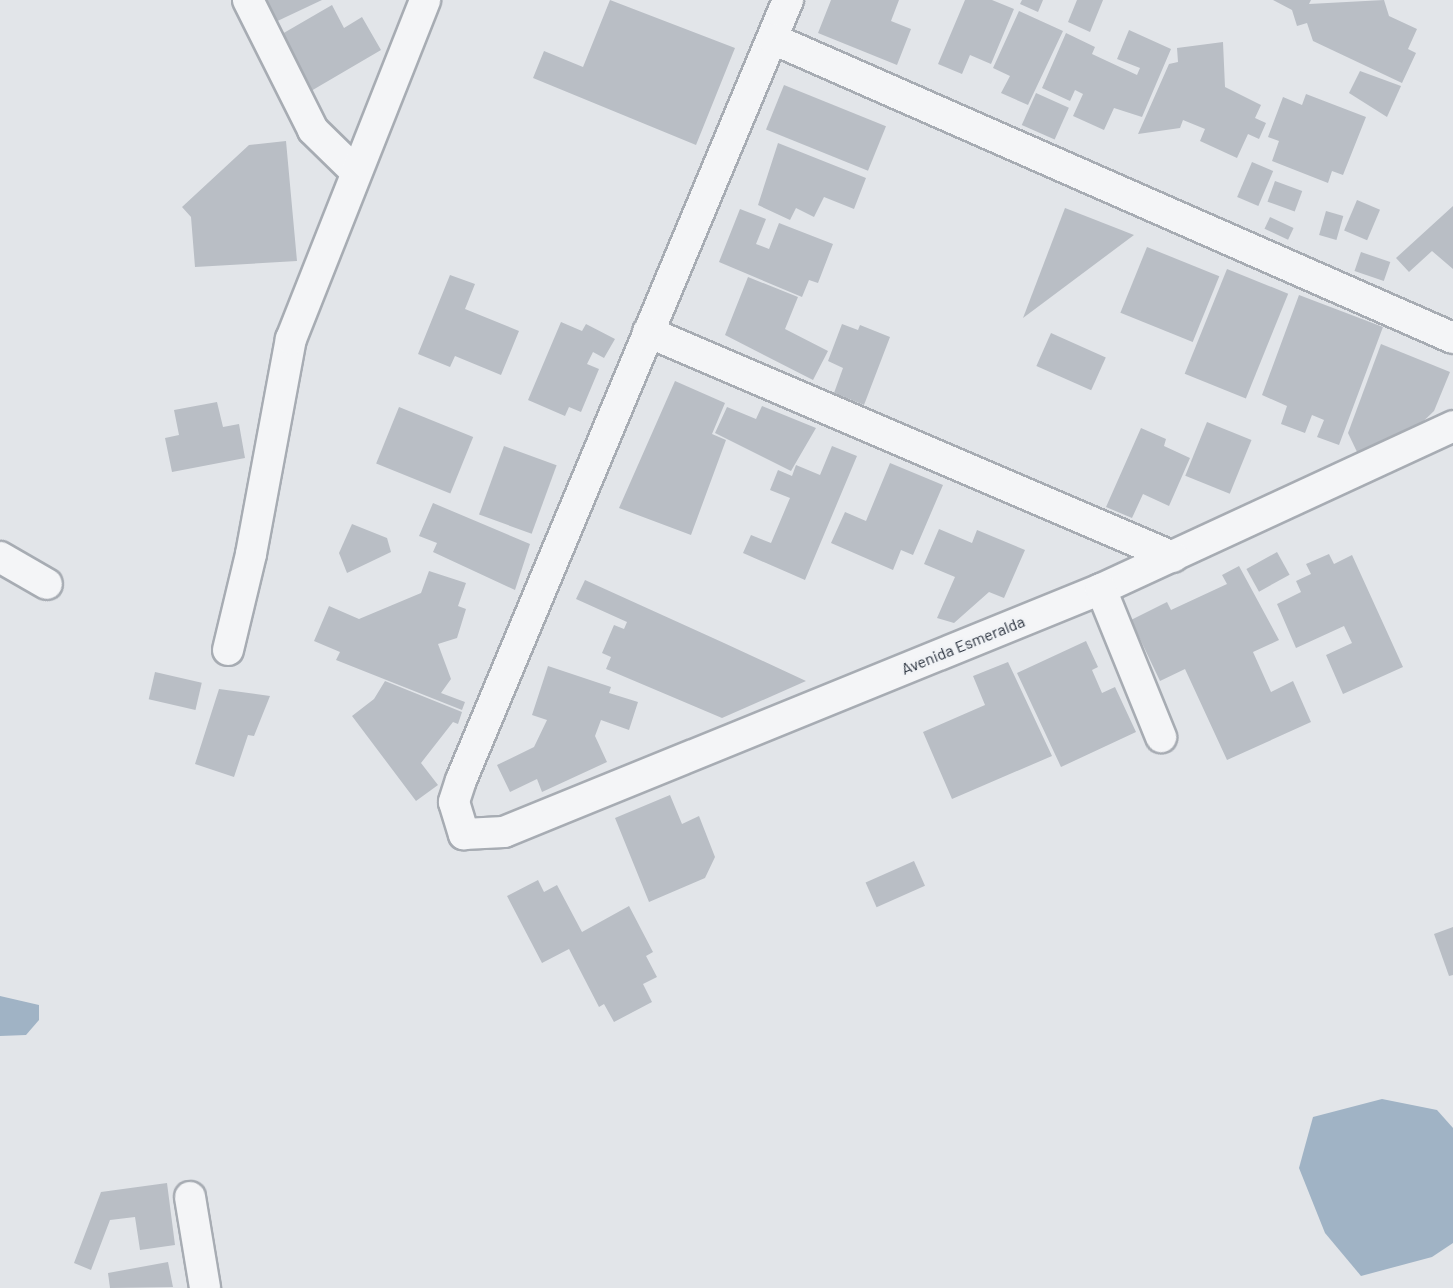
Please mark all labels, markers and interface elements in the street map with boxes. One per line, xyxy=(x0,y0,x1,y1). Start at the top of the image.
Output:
street label: Avenida Esmeralda xyxy=(898,611,1028,679)

